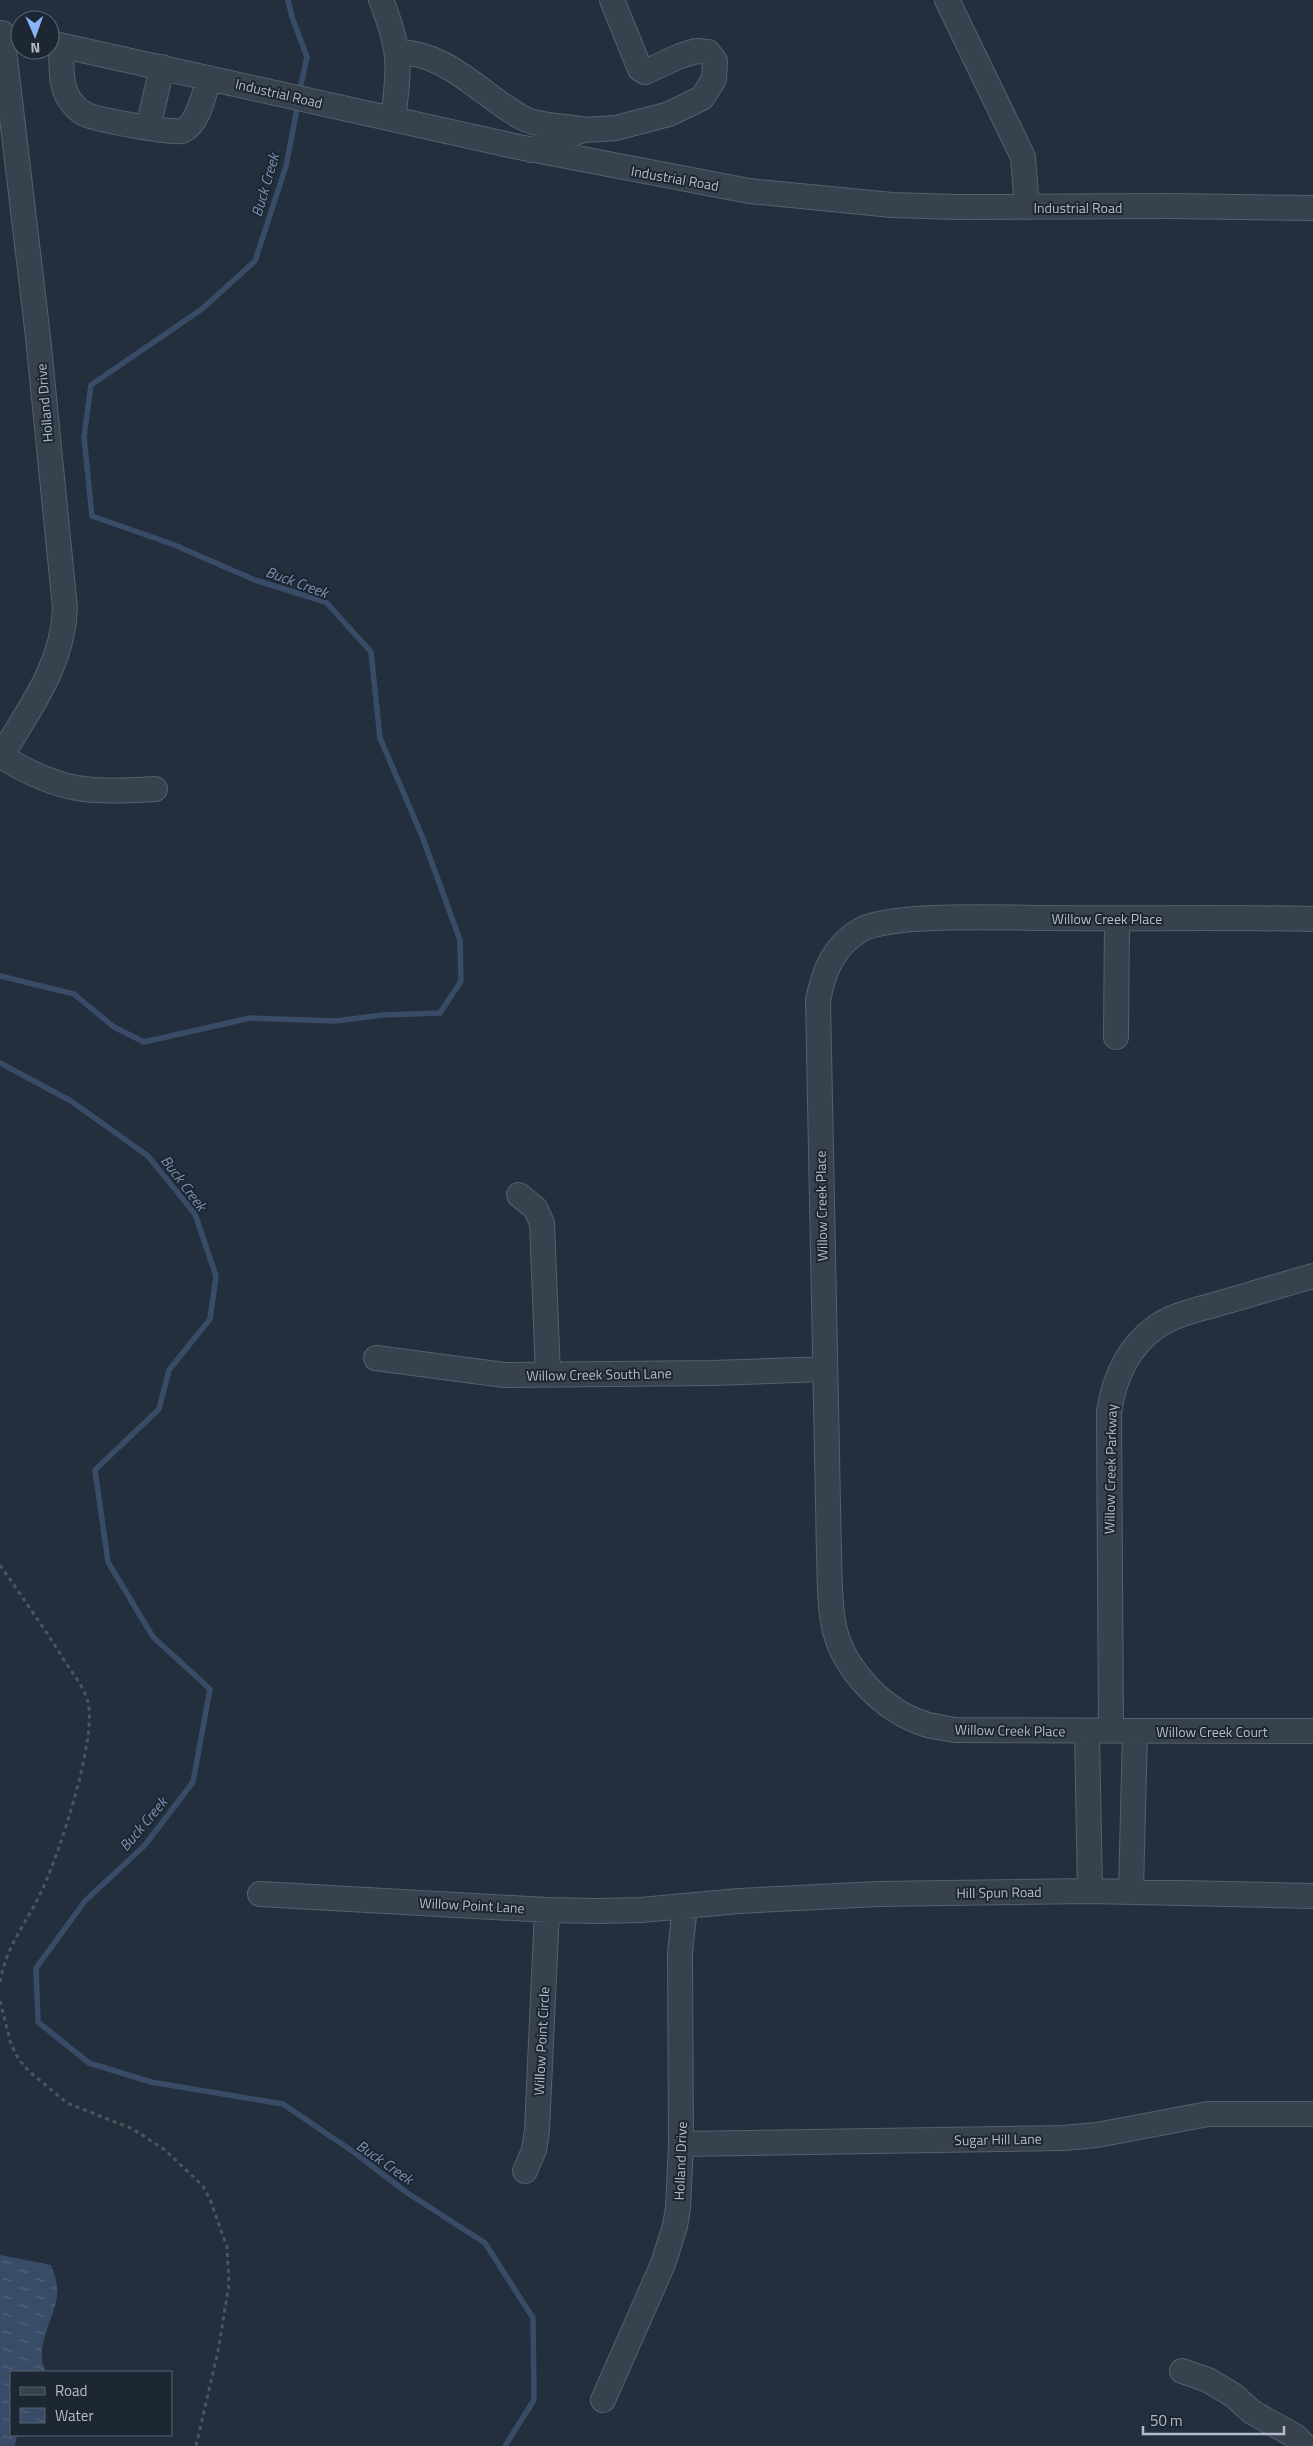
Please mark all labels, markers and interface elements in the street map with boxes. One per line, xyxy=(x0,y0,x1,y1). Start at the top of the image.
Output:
north arrow xyxy=(10,10,60,60)
text: N xyxy=(30,38,41,59)
street label: Industrial Road xyxy=(233,73,325,113)
water label: Buck Creek xyxy=(245,148,286,219)
street label: Industrial Road xyxy=(629,160,721,196)
street label: Industrial Road xyxy=(1034,197,1122,218)
street label: Holland Drive xyxy=(30,363,58,443)
water label: Buck Creek xyxy=(263,560,334,605)
street label: Willow Creek Place xyxy=(1052,908,1162,929)
water label: Buck Creek xyxy=(155,1150,214,1218)
street label: Willow Creek Place xyxy=(810,1150,832,1262)
street label: Willow Creek South Lane xyxy=(526,1362,672,1386)
street label: Willow Creek Parkway xyxy=(1098,1403,1122,1534)
street label: Willow Creek Place xyxy=(954,1719,1066,1741)
street label: Willow Creek Court xyxy=(1156,1721,1268,1742)
water label: Buck Creek xyxy=(113,1790,174,1856)
street label: Hill Spun Road xyxy=(956,1881,1042,1903)
street label: Willow Point Lane xyxy=(419,1892,525,1918)
street label: Willow Point Circle xyxy=(528,1986,554,2096)
street label: Holland Drive xyxy=(668,2121,692,2201)
street label: Sugar Hill Lane xyxy=(954,2128,1042,2150)
water label: Buck Creek xyxy=(352,2134,420,2191)
legend xyxy=(10,2371,172,2436)
text: Road xyxy=(55,2379,87,2402)
text: Water xyxy=(55,2404,94,2427)
scale bar xyxy=(1143,2404,1284,2436)
text: 50 m xyxy=(1150,2409,1183,2432)

